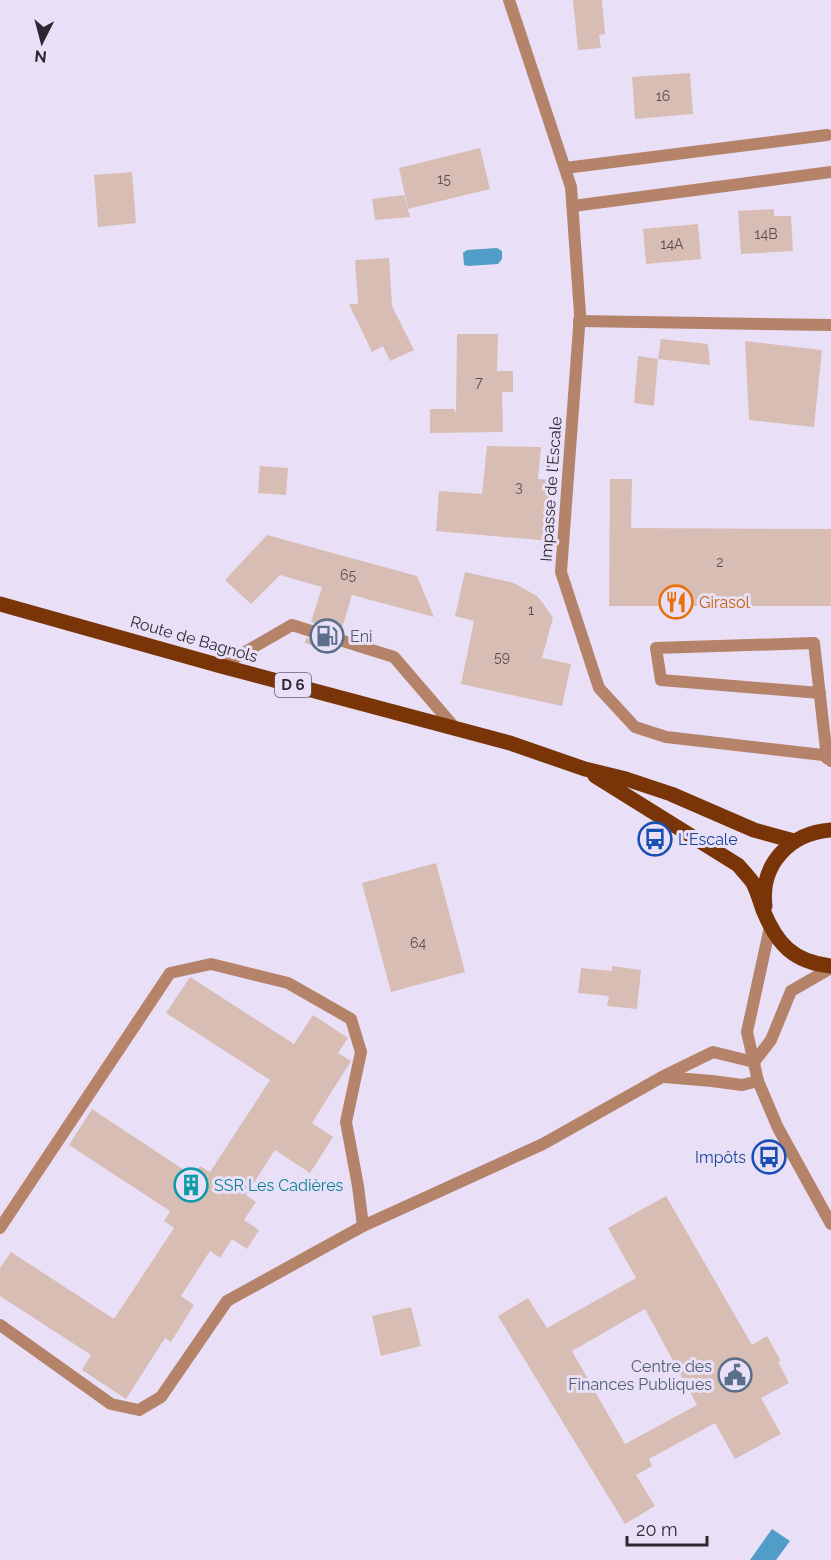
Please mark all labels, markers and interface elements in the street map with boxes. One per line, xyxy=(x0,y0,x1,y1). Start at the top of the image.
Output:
north arrow xyxy=(12,12,72,72)
text: N xyxy=(33,46,48,67)
house number: 16 xyxy=(656,88,670,104)
house number: 15 xyxy=(437,171,451,187)
house number: 14B xyxy=(755,226,777,242)
house number: 14A xyxy=(660,236,684,252)
house number: 7 xyxy=(475,374,483,390)
street label: Impasse de l'Escale xyxy=(536,416,566,562)
house number: 3 xyxy=(515,479,523,495)
house number: 2 xyxy=(716,554,724,570)
house number: 65 xyxy=(340,567,356,583)
restaurant icon: Girasol xyxy=(658,584,694,620)
place label: Girasol xyxy=(699,593,750,612)
house number: 1 xyxy=(528,602,534,618)
street label: Route de Bagnols xyxy=(128,612,260,666)
fuel station icon: Eni xyxy=(309,618,345,654)
place label: Eni xyxy=(350,627,372,646)
house number: 59 xyxy=(494,649,510,665)
road number: D 6 xyxy=(275,673,311,697)
bus stop icon: L'Escale xyxy=(637,821,673,857)
place label: L'Escale xyxy=(678,830,738,849)
house number: 64 xyxy=(410,935,426,951)
bus stop icon: Impôts xyxy=(751,1139,787,1175)
place label: Impôts xyxy=(695,1148,746,1167)
building icon: SSR Les Cadières xyxy=(173,1167,209,1203)
place label: SSR Les Cadières xyxy=(214,1176,344,1195)
place label: Centre des Finances Publiques xyxy=(568,1357,712,1394)
public building icon: Centre des Finances Publiques xyxy=(717,1357,753,1393)
scale bar xyxy=(627,1509,706,1547)
text: 20 m xyxy=(636,1519,678,1540)

